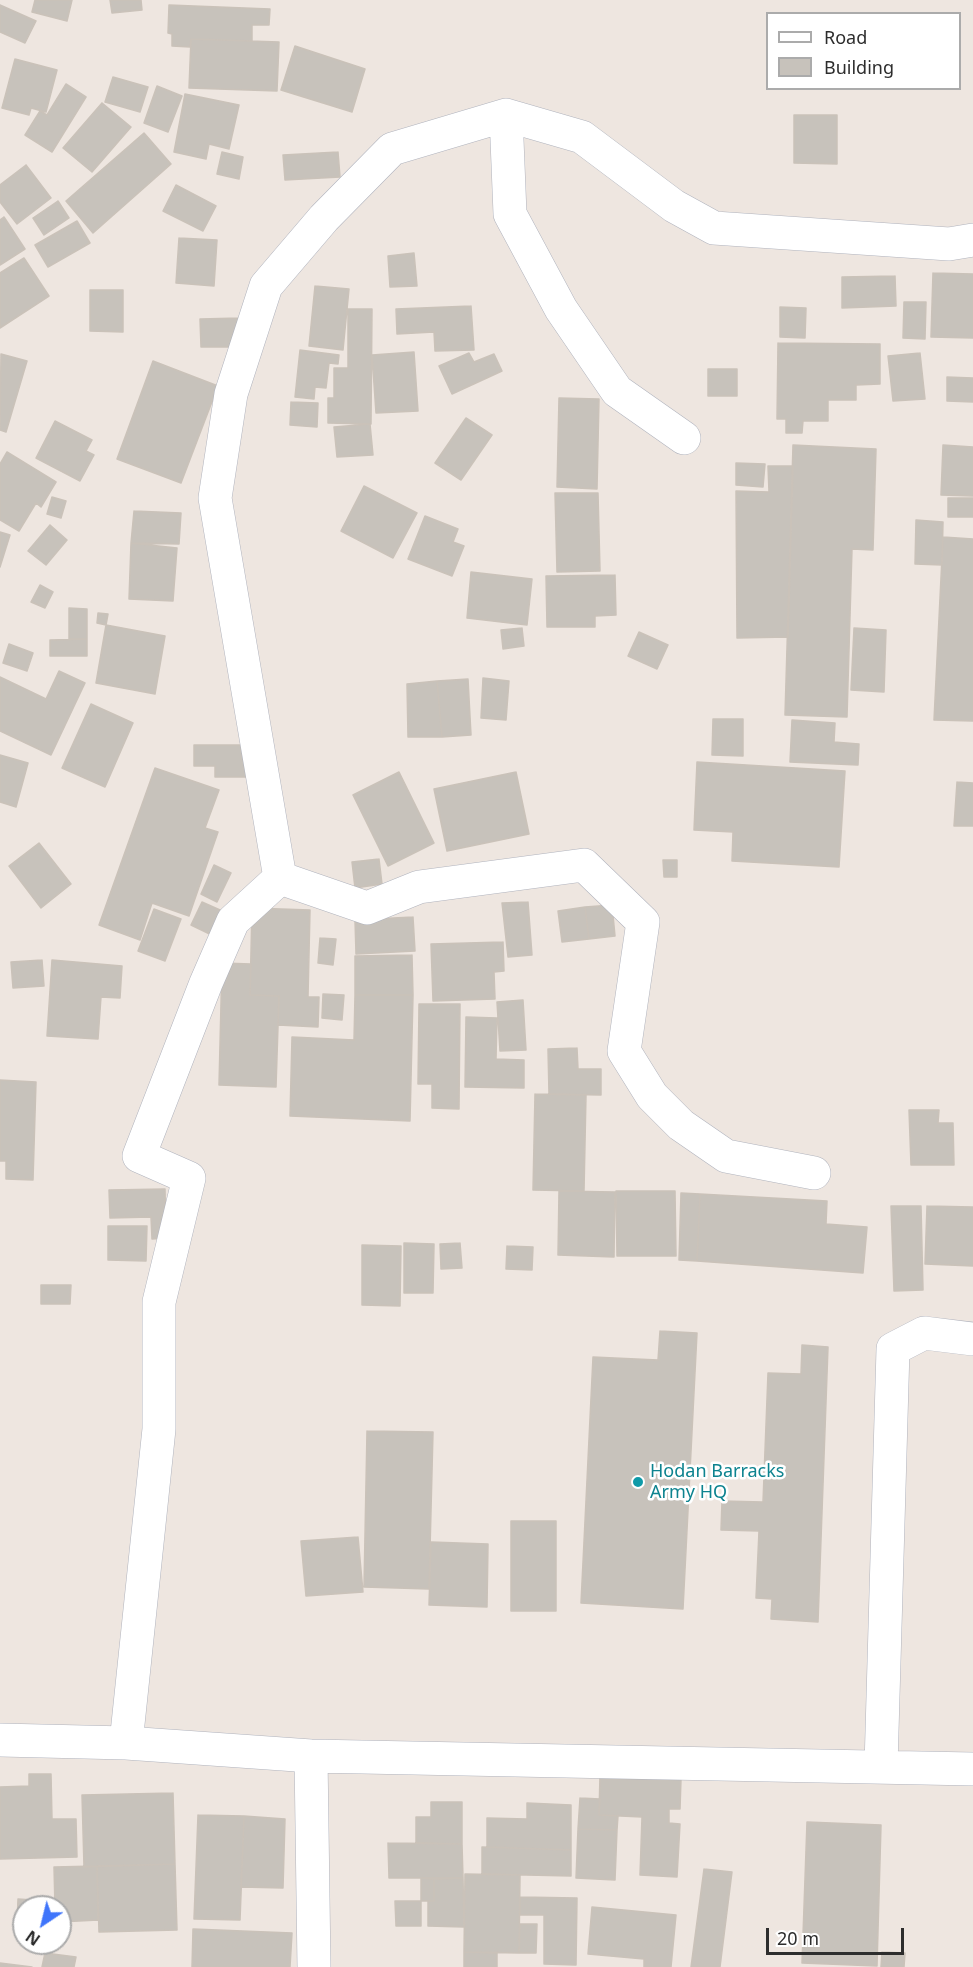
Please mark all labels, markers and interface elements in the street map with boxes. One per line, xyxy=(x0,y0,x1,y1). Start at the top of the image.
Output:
legend xyxy=(766,12,961,90)
text: Road xyxy=(824,25,867,49)
text: Building xyxy=(824,55,894,79)
place label: Hodan Barracks Army HQ xyxy=(650,1461,784,1504)
marker: Hodan Barracks Army HQ xyxy=(631,1475,645,1489)
north arrow xyxy=(12,1895,72,1955)
scale bar xyxy=(769,1916,907,1954)
text: N xyxy=(21,1925,44,1951)
text: 20 m xyxy=(777,1926,819,1950)

